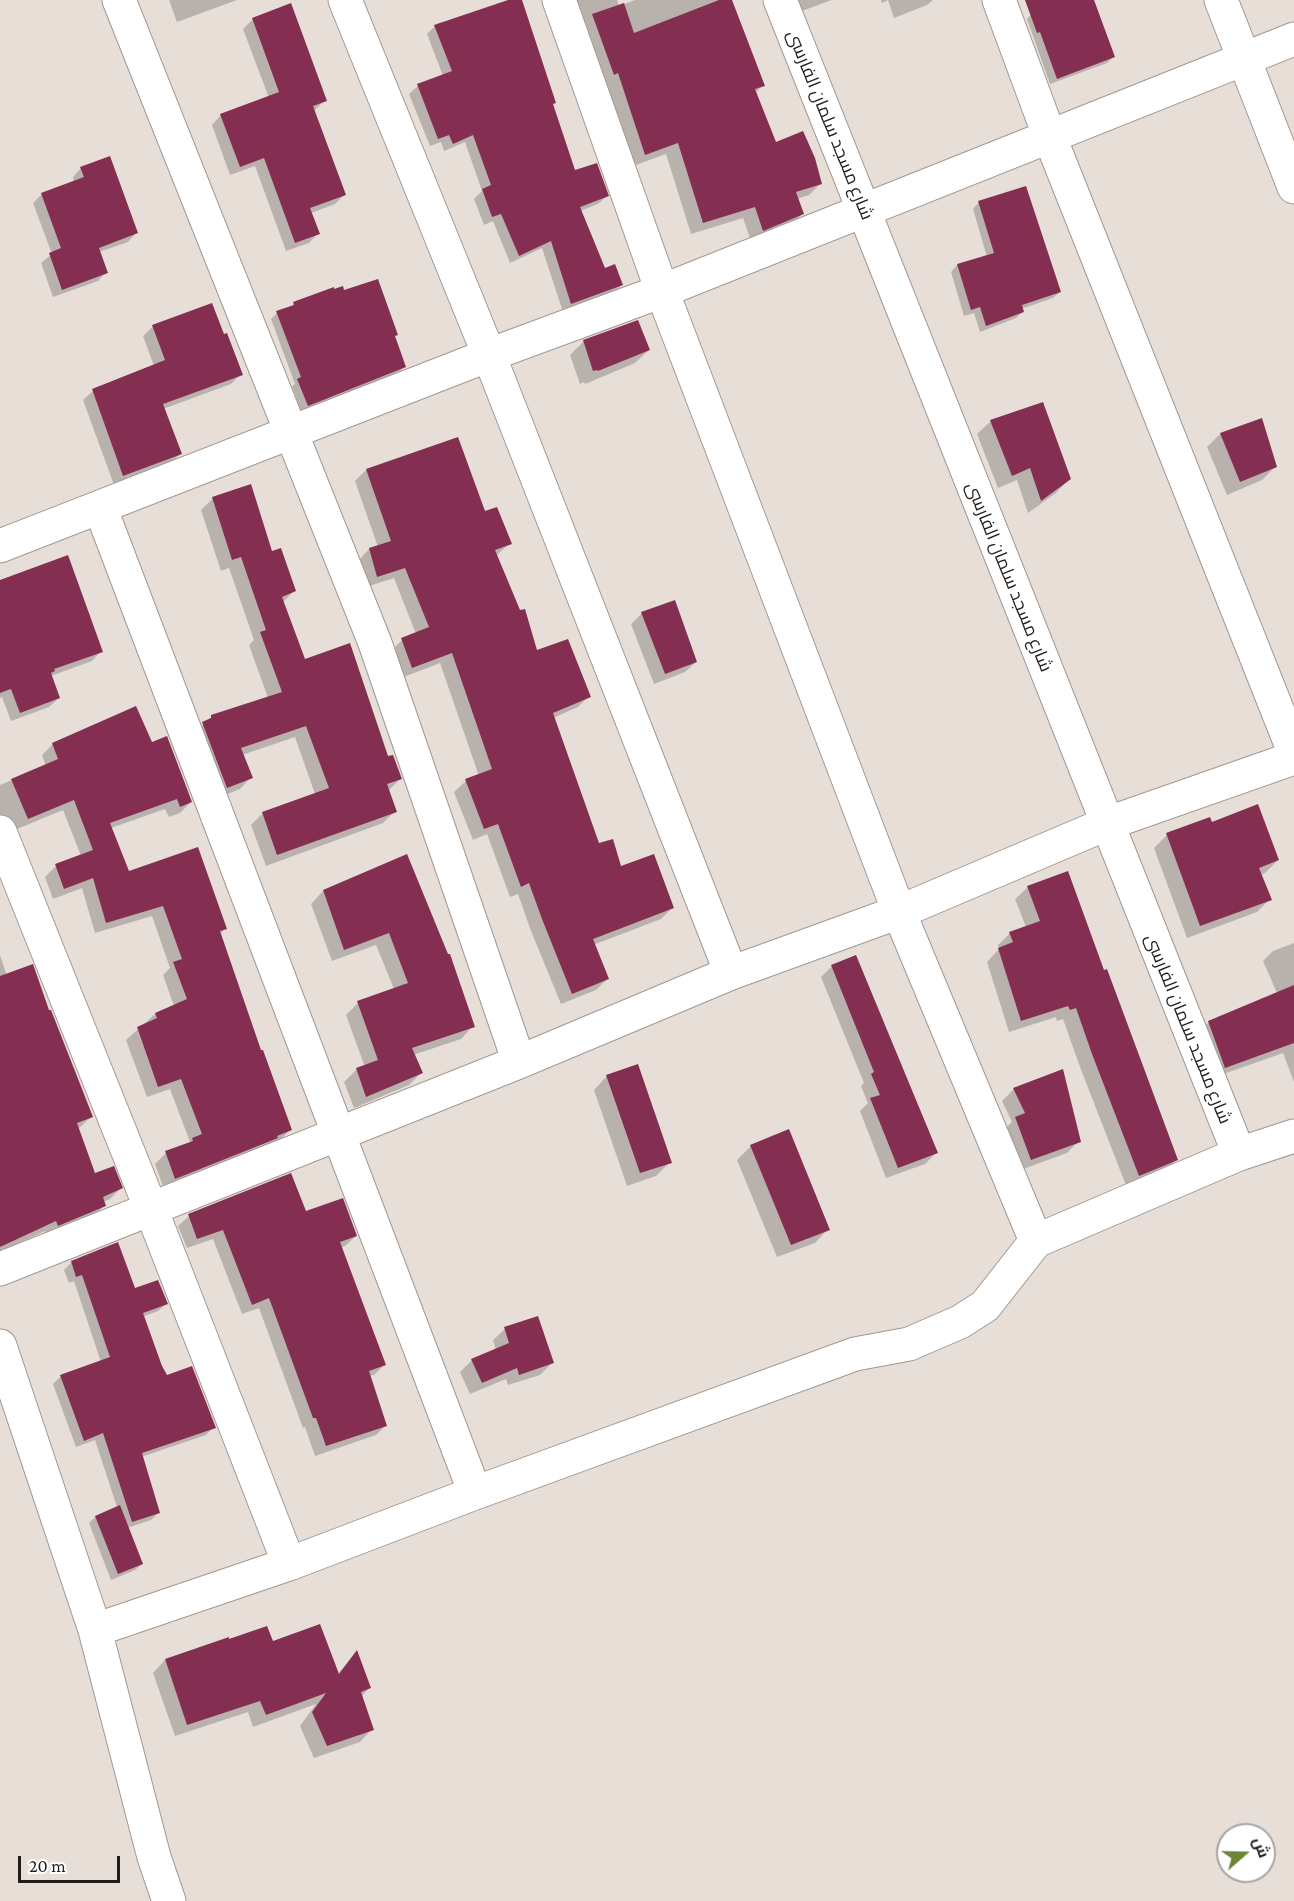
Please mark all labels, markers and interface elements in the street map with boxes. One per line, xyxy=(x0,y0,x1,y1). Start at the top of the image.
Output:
street label: شارع مسجد سلمان الفارسى xyxy=(782,27,878,223)
street label: شارع مسجد سلمان الفارسى xyxy=(961,479,1057,675)
street label: شارع مسجد سلمان الفارسى xyxy=(1140,931,1236,1127)
north arrow xyxy=(1216,1823,1276,1883)
text: ش xyxy=(1250,1835,1273,1860)
scale bar xyxy=(21,1844,123,1882)
text: 20 m xyxy=(29,1856,66,1876)

